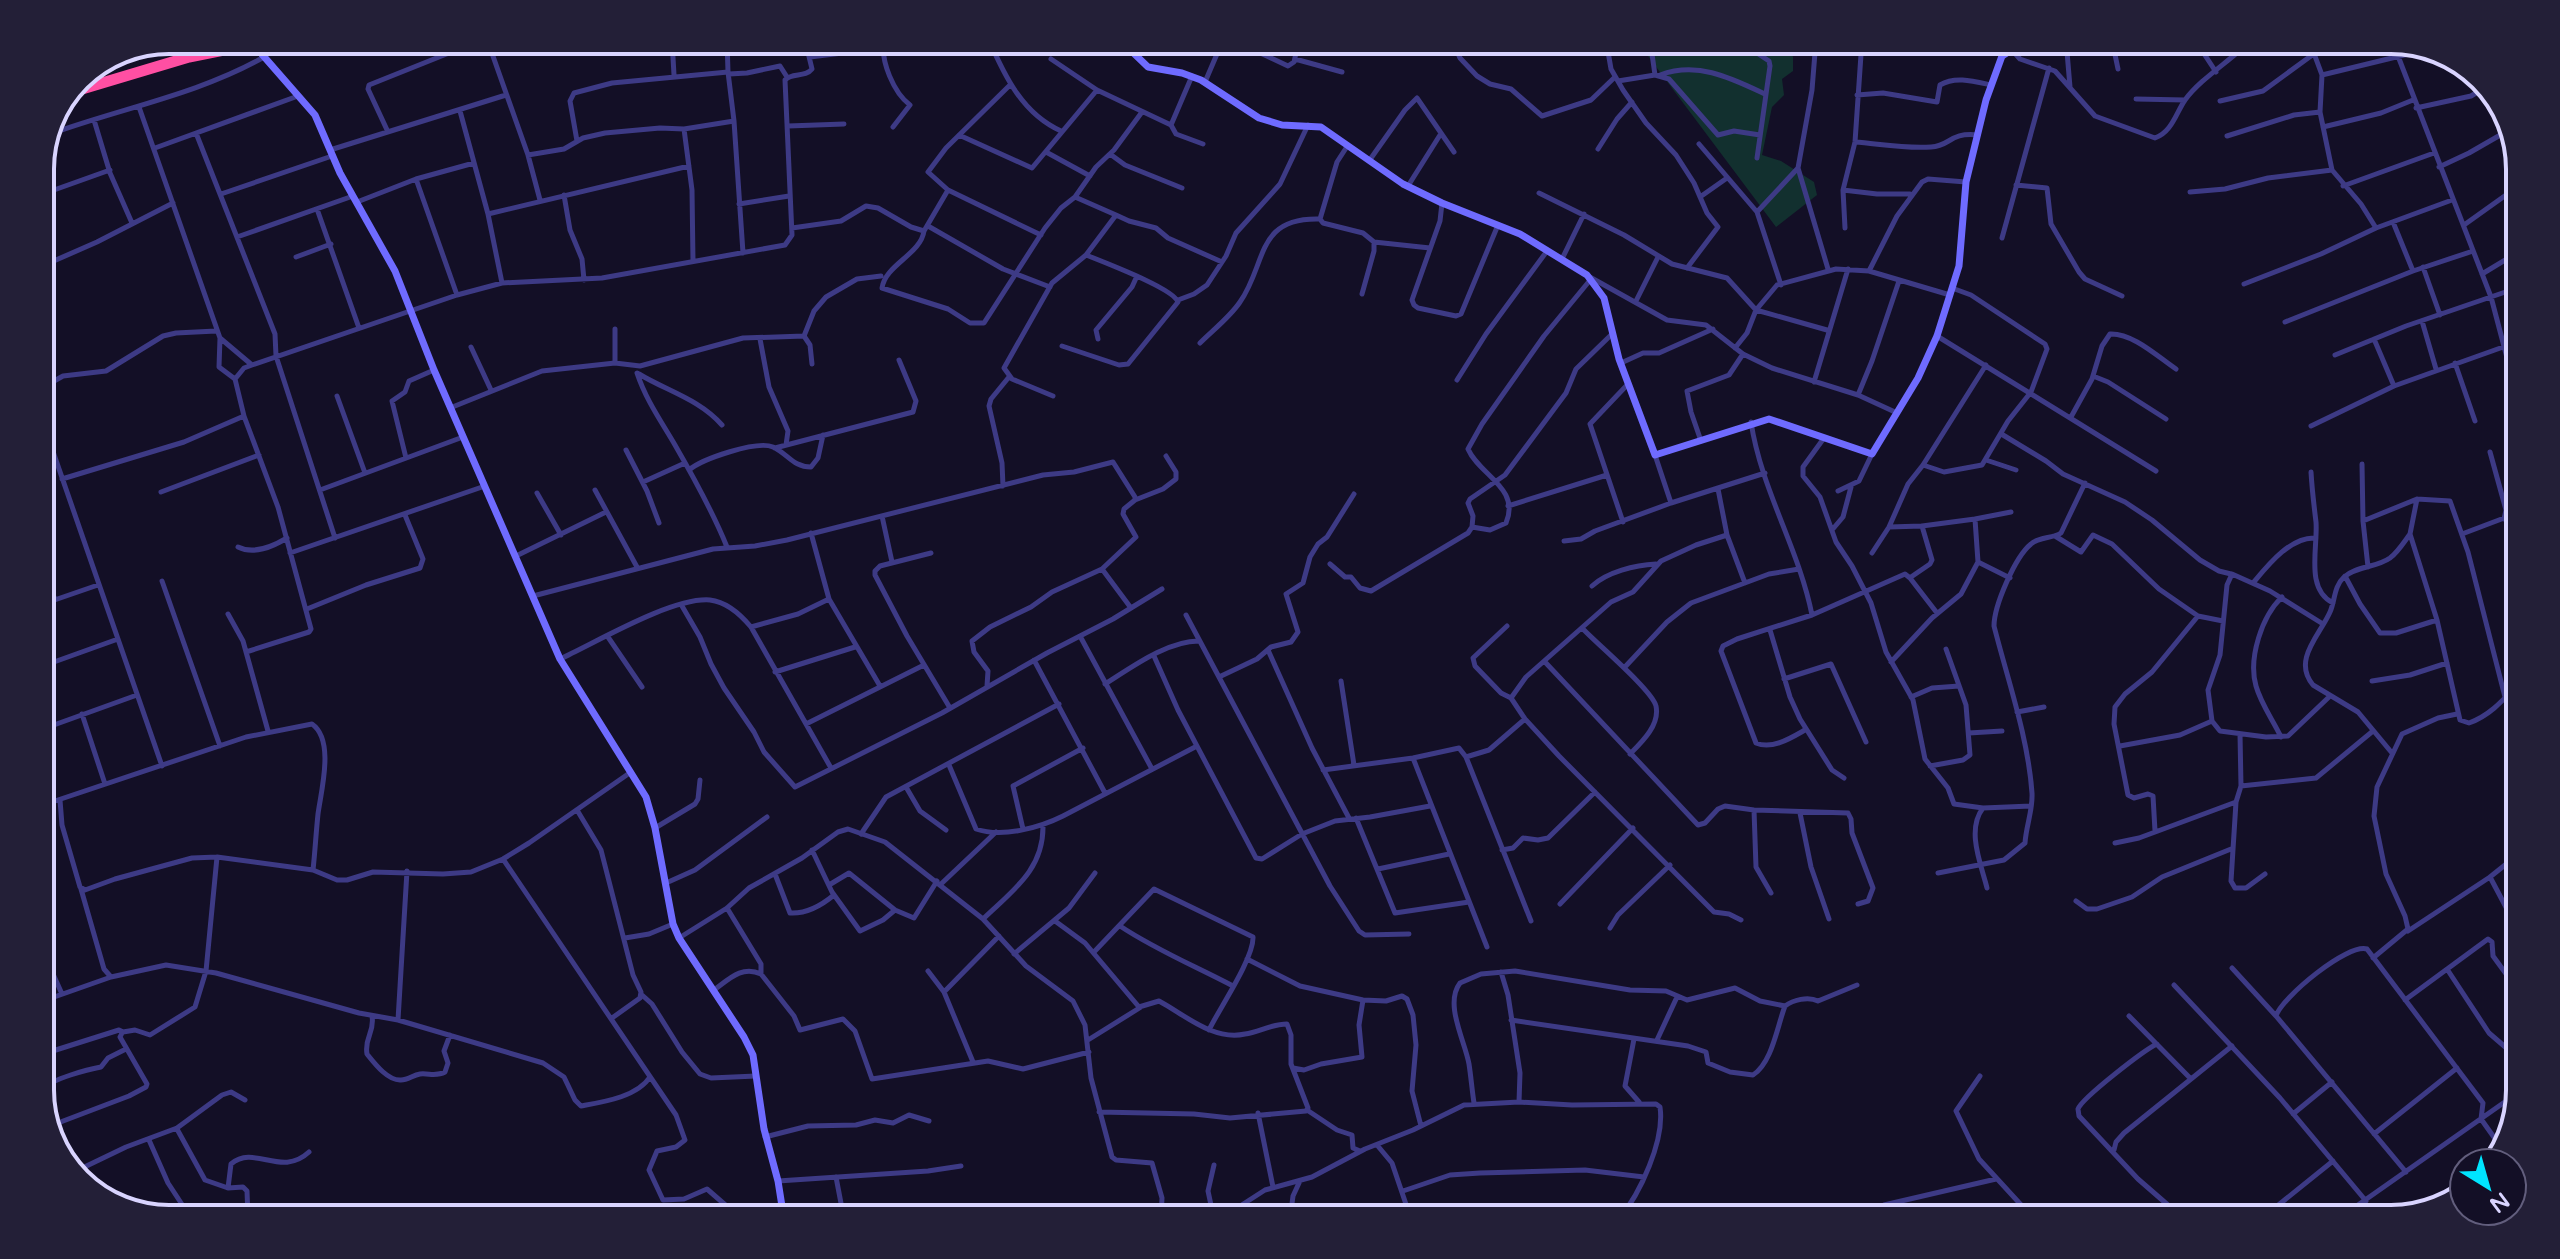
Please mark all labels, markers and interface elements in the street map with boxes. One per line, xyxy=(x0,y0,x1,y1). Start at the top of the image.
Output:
north arrow xyxy=(2448,1147,2528,1227)
text: N xyxy=(2485,1186,2514,1218)

